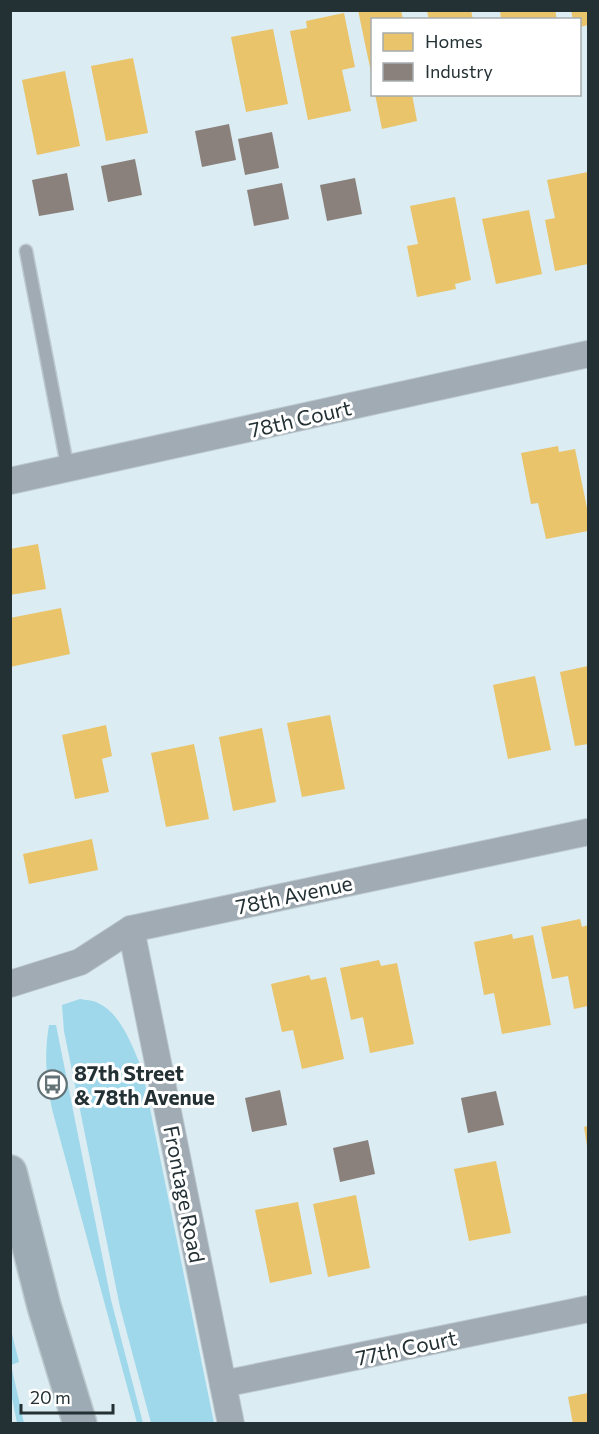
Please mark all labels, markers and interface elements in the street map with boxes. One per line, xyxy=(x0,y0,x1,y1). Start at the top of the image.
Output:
legend xyxy=(371,18,581,96)
text: Homes xyxy=(425,30,483,52)
text: Industry xyxy=(425,60,493,82)
street label: 78th Court xyxy=(246,394,354,442)
street label: 78th Avenue xyxy=(233,869,355,919)
place label: 87th Street & 78th Avenue xyxy=(74,1060,215,1109)
bus stop icon: 87th Street & 78th Avenue xyxy=(37,1068,69,1100)
street label: Frontage Road xyxy=(159,1123,211,1265)
street label: 77th Court xyxy=(353,1324,459,1370)
scale bar xyxy=(21,1377,112,1415)
text: 20 m xyxy=(30,1386,71,1408)

